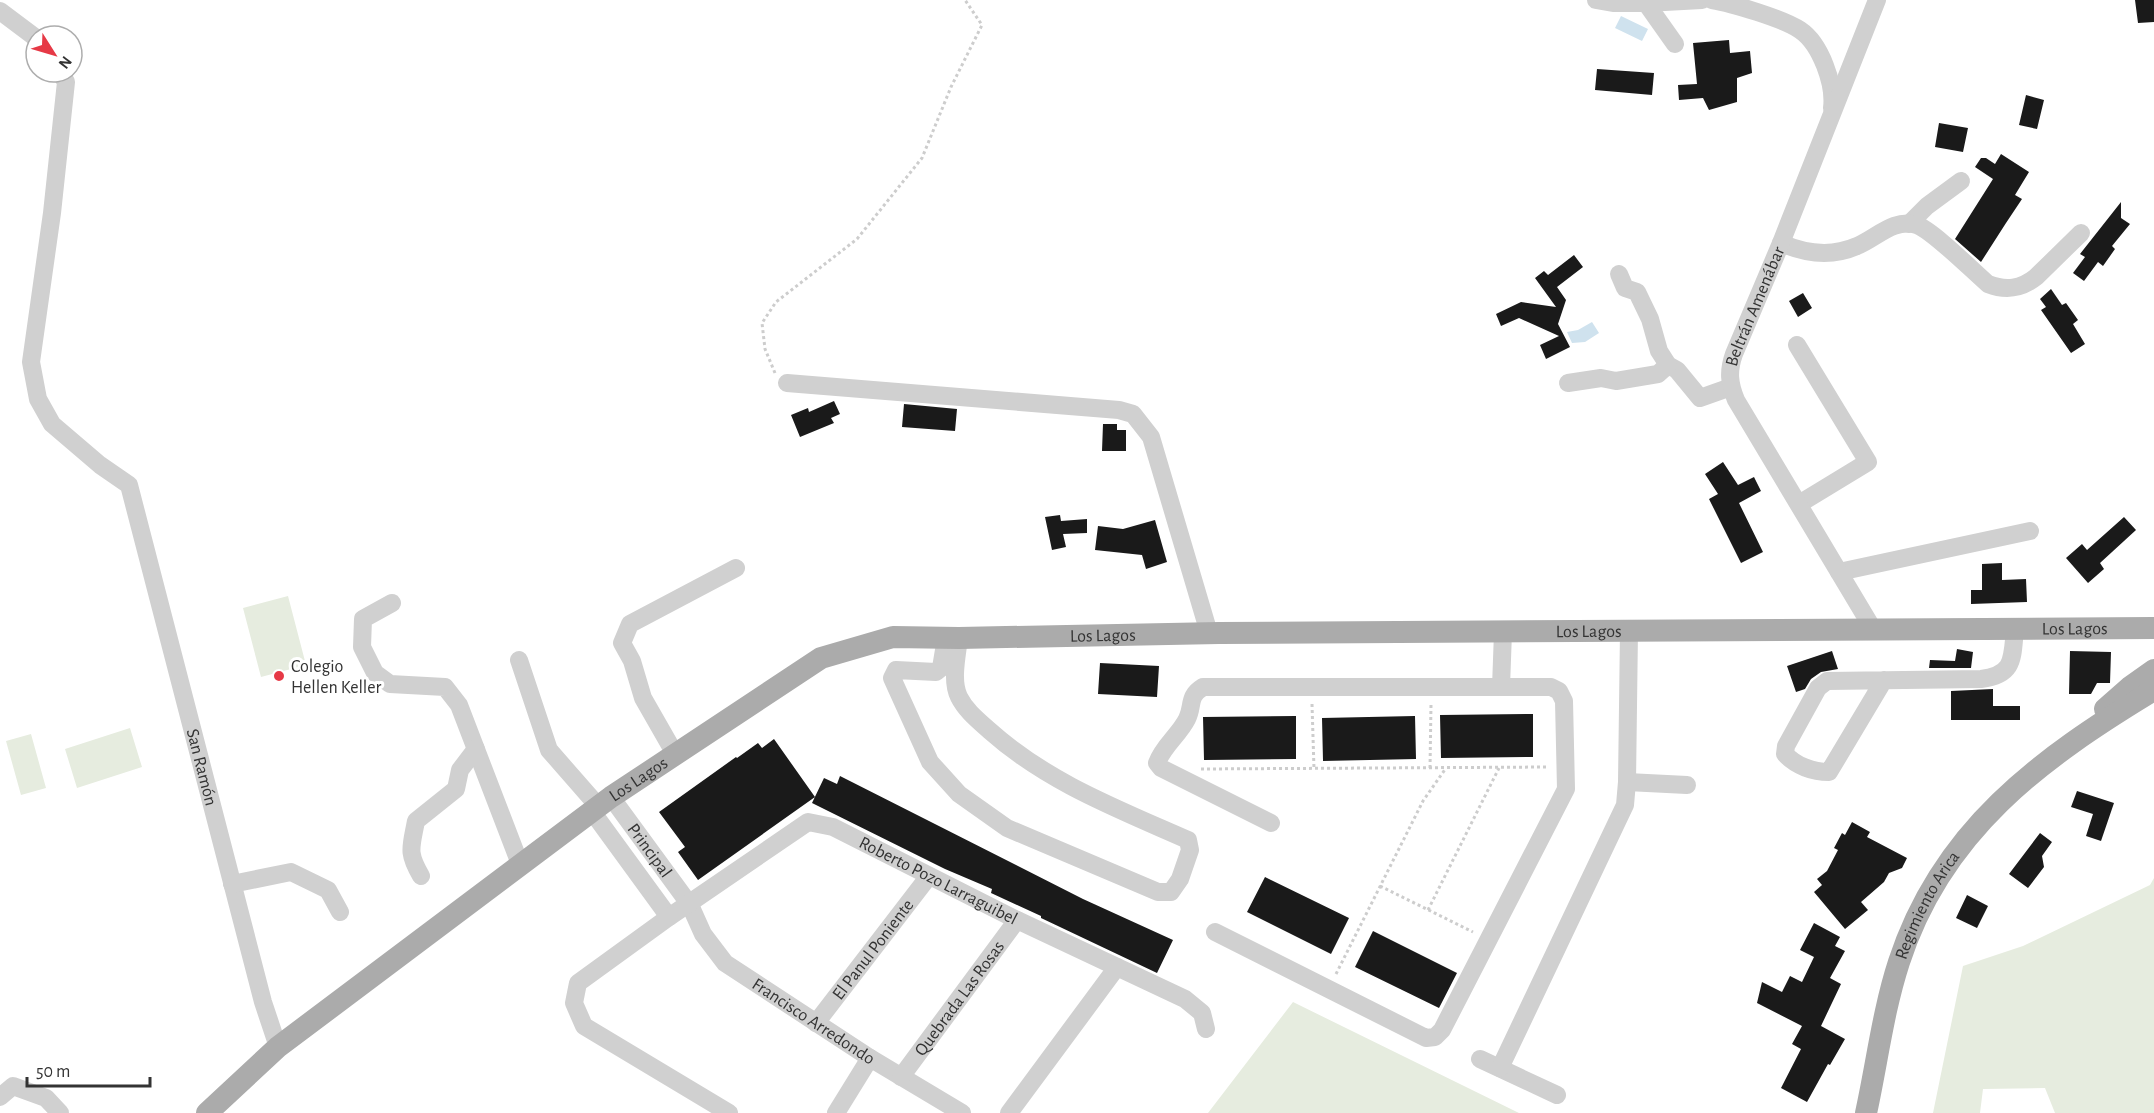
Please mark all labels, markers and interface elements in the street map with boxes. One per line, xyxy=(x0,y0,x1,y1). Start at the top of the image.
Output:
north arrow xyxy=(24,24,84,84)
text: N xyxy=(55,53,75,72)
street label: Beltrán Amenábar xyxy=(1723,244,1788,368)
street label: Los Lagos xyxy=(2042,620,2108,639)
street label: Los Lagos xyxy=(1556,623,1622,641)
street label: Los Lagos xyxy=(1070,627,1136,646)
place label: Colegio Hellen Keller xyxy=(291,658,382,697)
marker: Colegio Hellen Keller xyxy=(272,669,286,683)
street label: San Ramón xyxy=(183,727,220,808)
street label: Los Lagos xyxy=(606,754,671,805)
street label: Principal xyxy=(624,821,675,881)
street label: Roberto Pozo Larraguibel xyxy=(856,834,1020,929)
street label: Regimiento Arica xyxy=(1893,848,1963,962)
street label: El Panul Poniente xyxy=(829,896,918,1004)
street label: Quebrada Las Rosas xyxy=(912,938,1008,1060)
street label: Francisco Arredondo xyxy=(749,975,878,1069)
scale bar xyxy=(27,1050,150,1088)
text: 50 m xyxy=(36,1063,70,1081)

